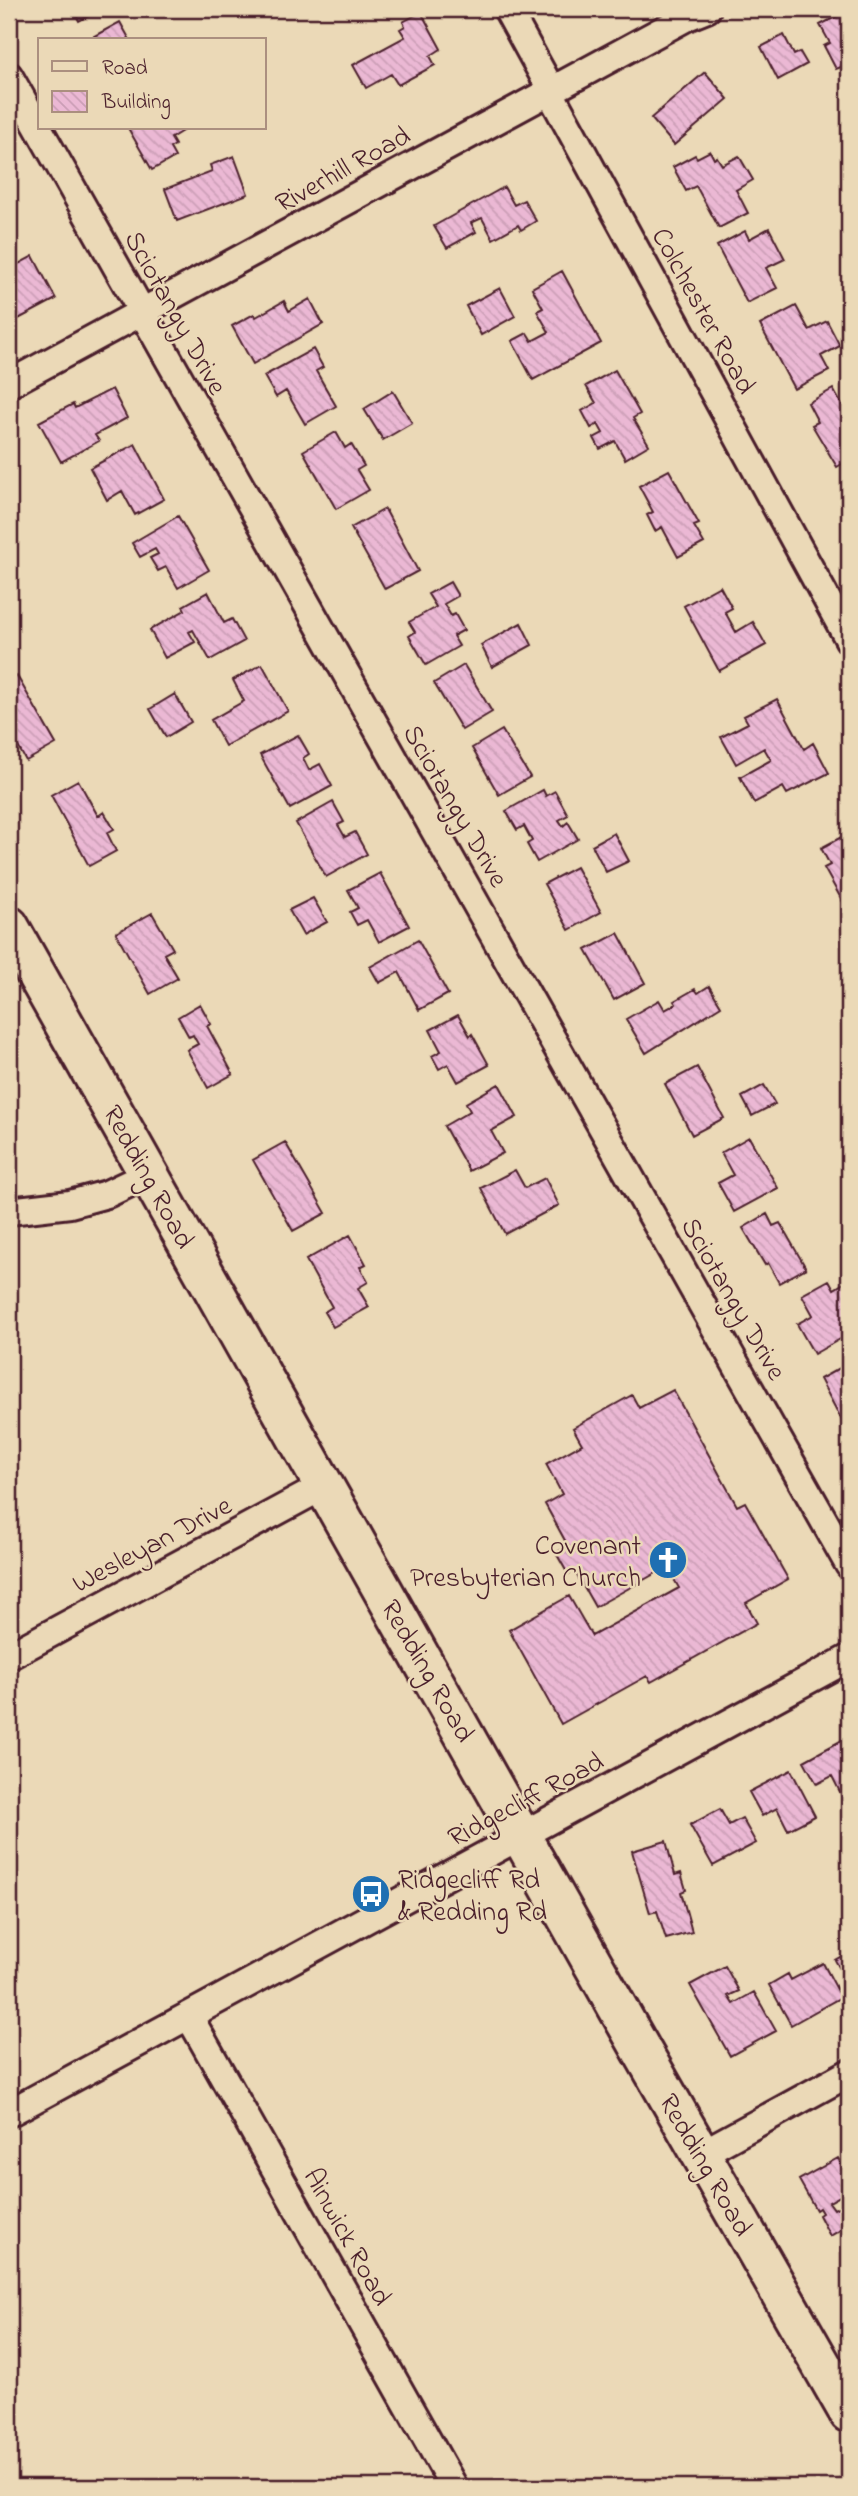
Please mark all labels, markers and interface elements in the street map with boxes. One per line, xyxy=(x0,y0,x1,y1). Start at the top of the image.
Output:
legend xyxy=(38,38,266,130)
text: Road xyxy=(102,54,148,84)
text: Building xyxy=(101,88,171,120)
street label: Riverhill Road xyxy=(269,117,419,225)
street label: Colchester Road xyxy=(639,221,765,403)
street label: Sciotangy Drive xyxy=(112,224,236,404)
street label: Sciotangy Drive xyxy=(391,718,517,896)
street label: Redding Road xyxy=(91,1098,203,1257)
street label: Sciotangy Drive xyxy=(669,1211,795,1389)
street label: Wesleyan Drive xyxy=(65,1487,240,1605)
place label: Covenant Presbyterian Church xyxy=(410,1527,641,1600)
church icon: Covenant Presbyterian Church xyxy=(647,1539,689,1581)
street label: Redding Road xyxy=(369,1593,484,1751)
street label: Ridgecliff Road xyxy=(441,1743,612,1859)
place label: Ridgecliff Rd & Redding Rd xyxy=(398,1861,547,1934)
bus stop icon: Ridgecliff Rd & Redding Rd xyxy=(350,1873,392,1915)
street label: Redding Road xyxy=(647,2087,762,2245)
street label: Ainwick Road xyxy=(291,2161,401,2314)

